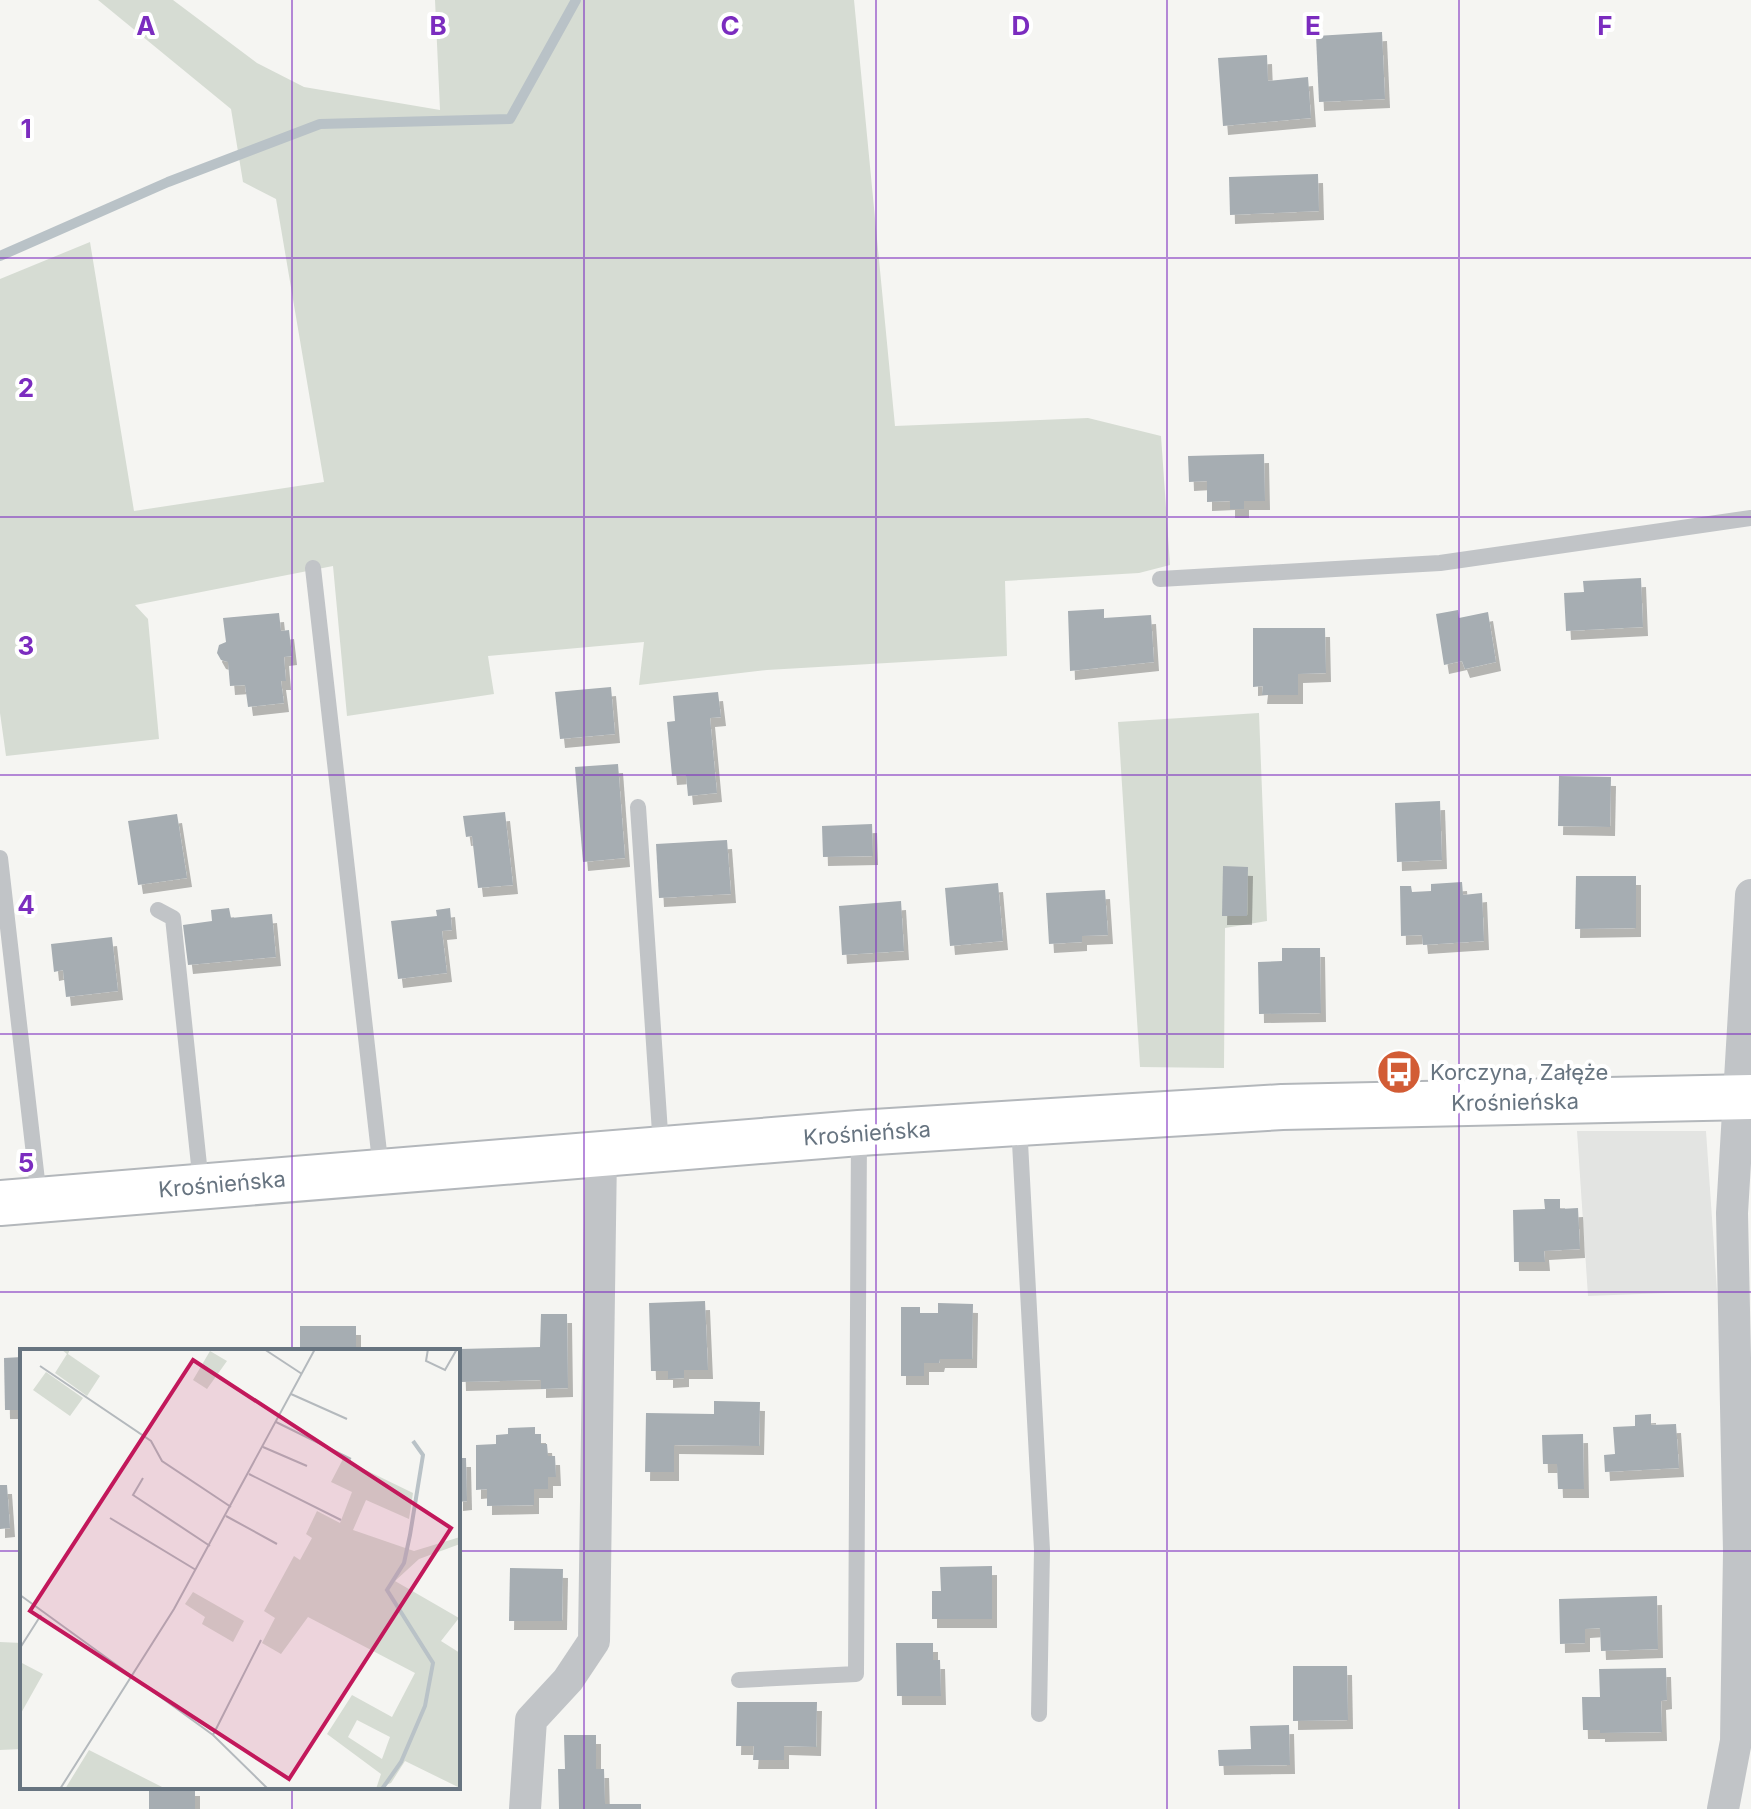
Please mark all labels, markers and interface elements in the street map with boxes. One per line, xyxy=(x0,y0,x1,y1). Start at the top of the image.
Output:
text: A xyxy=(136,10,156,41)
text: B xyxy=(429,10,447,41)
text: C xyxy=(720,10,740,41)
text: D xyxy=(1012,10,1030,41)
text: E xyxy=(1305,10,1321,41)
text: F xyxy=(1597,10,1613,41)
text: 1 xyxy=(20,113,32,144)
text: 2 xyxy=(18,372,34,403)
text: 3 xyxy=(18,630,34,661)
text: 4 xyxy=(17,889,35,920)
bus stop icon: Korczyna, Załęże xyxy=(1375,1048,1423,1096)
place label: Korczyna, Załęże xyxy=(1430,1059,1608,1085)
street label: Krośnieńska xyxy=(1451,1088,1579,1116)
street label: Krośnieńska xyxy=(802,1116,932,1150)
text: 5 xyxy=(18,1147,34,1178)
street label: Krośnieńska xyxy=(157,1165,287,1203)
inset map xyxy=(20,1349,460,1789)

